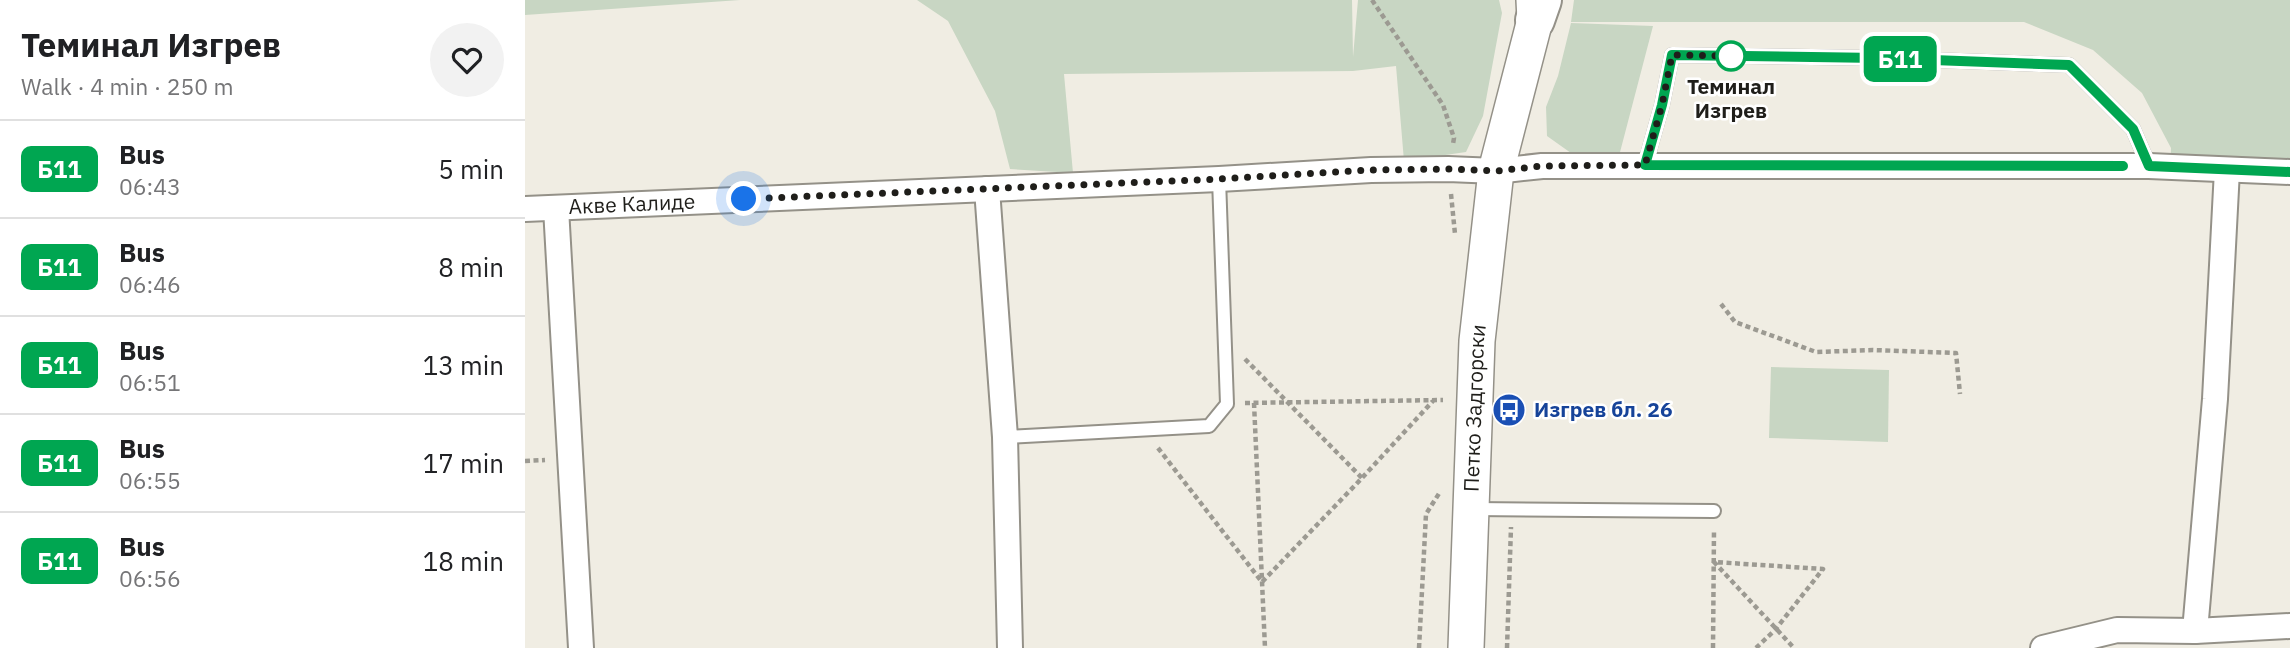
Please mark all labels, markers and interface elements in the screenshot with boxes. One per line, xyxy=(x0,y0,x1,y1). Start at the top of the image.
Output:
text: Теминал Изгрев xyxy=(21,23,281,66)
button: heart xyxy=(430,23,504,97)
line badge: Б11 xyxy=(1860,36,1940,82)
marker: Теминал Изгрев xyxy=(1716,41,1746,71)
text: Б11 xyxy=(1878,43,1922,75)
text: Walk · 4 min · 250 m xyxy=(21,71,234,101)
place label: Теминал Изгрев xyxy=(1687,72,1775,124)
text: Bus xyxy=(119,137,165,171)
text: 5 min xyxy=(438,152,504,186)
text: Б11 xyxy=(37,153,82,185)
text: 06:43 xyxy=(119,171,181,201)
your location xyxy=(726,181,761,216)
street label: Акве Калиде xyxy=(568,187,696,220)
text: Bus xyxy=(119,235,165,269)
text: 8 min xyxy=(438,250,504,284)
text: Б11 xyxy=(37,251,82,283)
text: 06:46 xyxy=(119,269,181,299)
street label: Петко Задгорски xyxy=(1457,323,1492,492)
text: Bus xyxy=(119,333,165,367)
text: 13 min xyxy=(423,348,504,382)
text: Б11 xyxy=(37,349,82,381)
text: 06:51 xyxy=(119,367,181,397)
bus stop icon: Изгрев бл. 26 xyxy=(1490,391,1528,429)
place label: Изгрев бл. 26 xyxy=(1534,395,1673,423)
text: Bus xyxy=(119,431,165,465)
text: 17 min xyxy=(423,446,504,480)
text: Б11 xyxy=(37,447,82,479)
text: 06:55 xyxy=(119,465,181,495)
text: Bus xyxy=(119,529,165,563)
text: 18 min xyxy=(423,544,504,578)
text: Б11 xyxy=(37,545,82,577)
text: 06:56 xyxy=(119,563,181,593)

